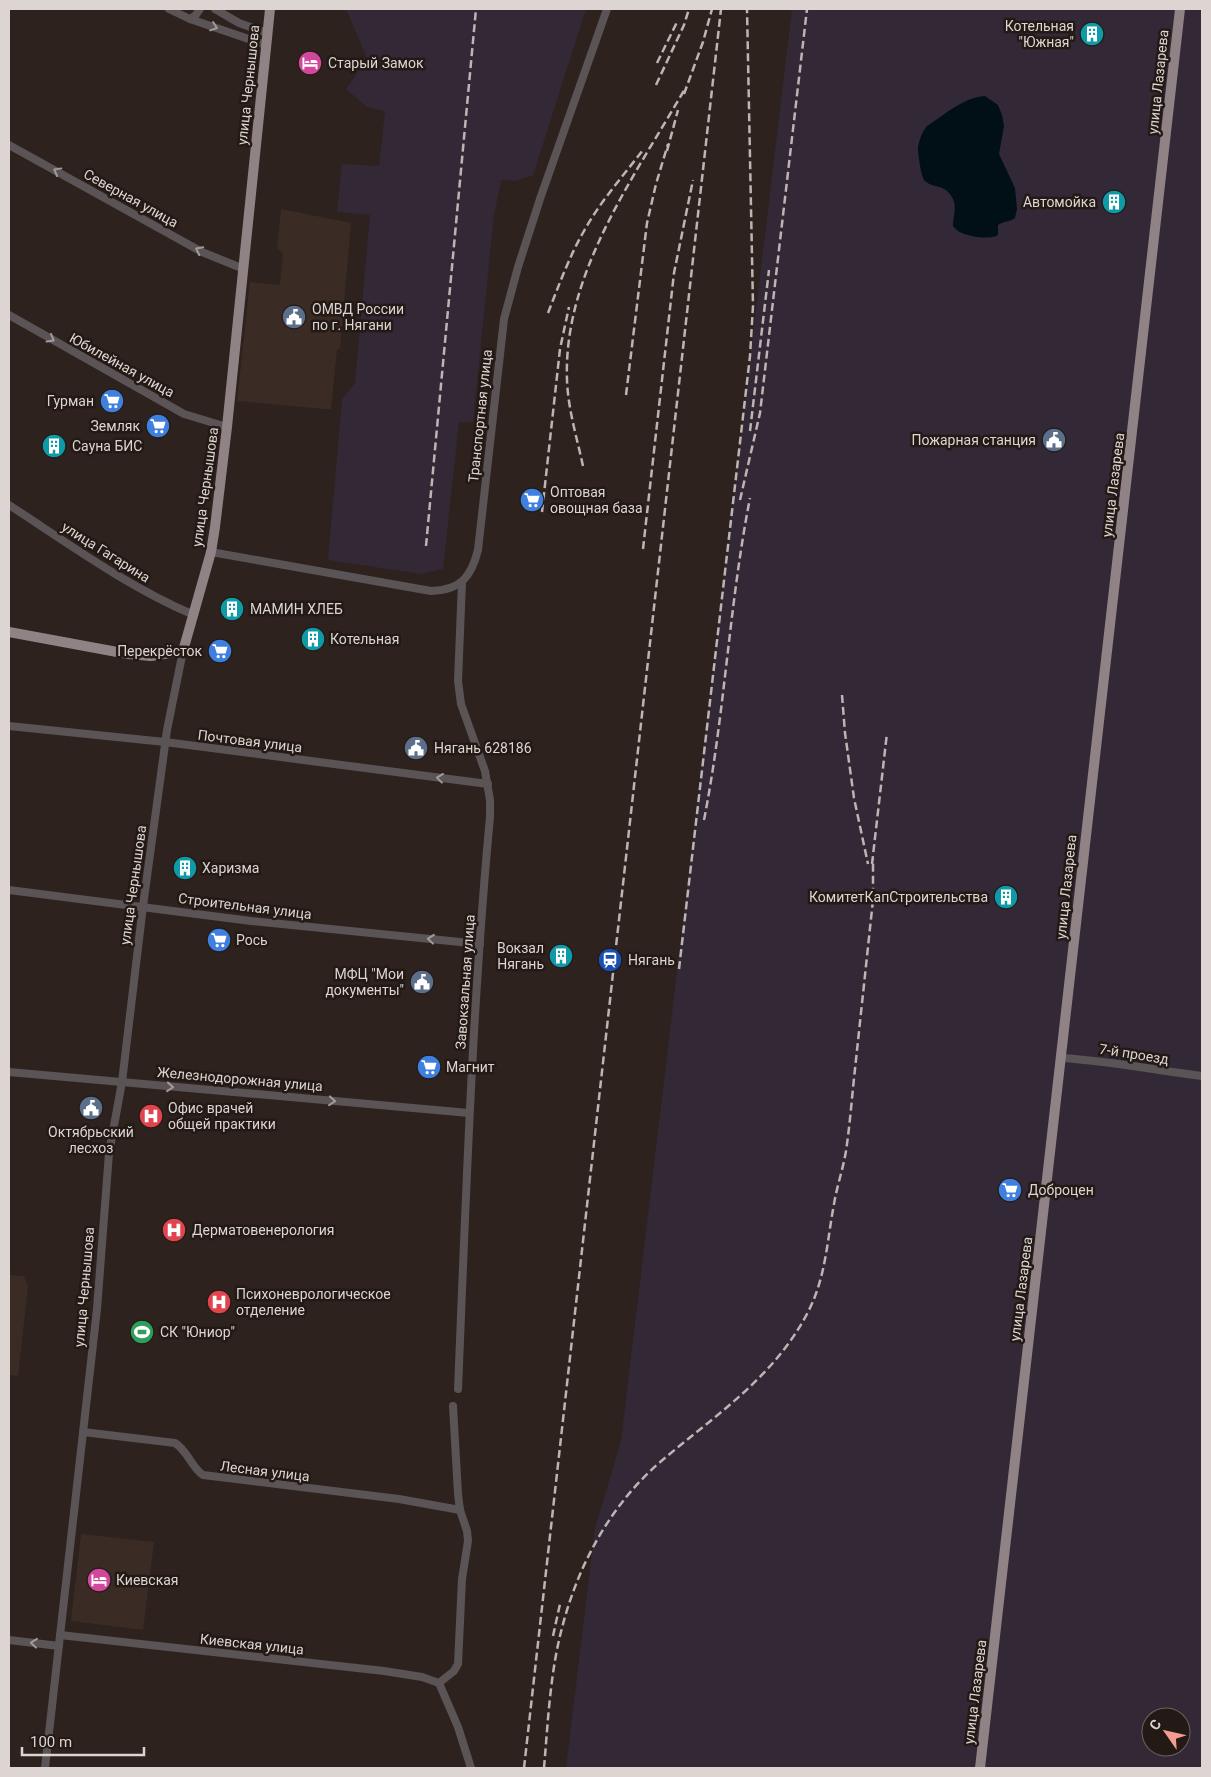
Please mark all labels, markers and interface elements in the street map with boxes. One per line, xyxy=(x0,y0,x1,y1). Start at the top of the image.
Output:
place label: Котельная "Южная" xyxy=(1005,18,1074,50)
one-way arrow xyxy=(210,21,218,31)
building icon: Котельная "Южная" xyxy=(1079,21,1105,47)
street label: улица Чернышова xyxy=(234,24,262,146)
street label: улица Лазарева xyxy=(1145,29,1171,135)
hotel icon: Старый Замок xyxy=(297,50,323,76)
place label: Старый Замок xyxy=(328,55,424,71)
street label: Северная улица xyxy=(81,166,181,230)
one-way arrow xyxy=(53,168,62,178)
building icon: Автомойка xyxy=(1101,189,1127,215)
place label: Автомойка xyxy=(1023,194,1096,210)
one-way arrow xyxy=(195,246,204,256)
place label: ОМВД России по г. Нягани xyxy=(312,301,404,333)
public building icon: ОМВД России по г. Нягани xyxy=(281,304,307,330)
street label: Юбилейная улица xyxy=(67,330,177,400)
one-way arrow xyxy=(46,333,55,343)
street label: Транспортная улица xyxy=(465,349,495,483)
supermarket icon: Гурман xyxy=(99,388,125,414)
place label: Гурман xyxy=(47,393,94,409)
supermarket icon: Земляк xyxy=(145,413,171,439)
place label: Земляк xyxy=(91,418,140,434)
street label: улица Чернышова xyxy=(189,426,221,548)
public building icon: Пожарная станция xyxy=(1041,427,1067,453)
place label: Пожарная станция xyxy=(911,432,1036,448)
street label: улица Лазарева xyxy=(1099,432,1127,538)
building icon: Сауна БИС xyxy=(41,433,67,459)
place label: Сауна БИС xyxy=(72,438,142,454)
place label: Оптовая овощная база xyxy=(550,484,643,516)
supermarket icon: Оптовая овощная база xyxy=(519,487,545,513)
street label: улица Гагарина xyxy=(59,518,153,586)
building icon: МАМИН ХЛЕБ xyxy=(219,596,245,622)
place label: МАМИН ХЛЕБ xyxy=(250,601,343,617)
building icon: Котельная xyxy=(300,626,326,652)
place label: Котельная xyxy=(330,631,399,647)
supermarket icon: Перекрёсток xyxy=(207,638,233,664)
place label: Перекрёсток xyxy=(117,643,202,659)
street label: Почтовая улица xyxy=(197,727,303,755)
public building icon: Нягань 628186 xyxy=(403,735,429,761)
place label: Нягань 628186 xyxy=(434,740,532,756)
one-way arrow xyxy=(435,773,443,784)
street label: улица Чернышова xyxy=(117,824,149,946)
street label: улица Лазарева xyxy=(1053,834,1079,940)
building icon: Харизма xyxy=(172,855,198,881)
place label: Харизма xyxy=(202,860,259,876)
building icon: КомитетКапСтроительства xyxy=(993,884,1019,910)
place label: КомитетКапСтроительства xyxy=(809,889,988,905)
street label: Строительная улица xyxy=(177,890,313,922)
street label: Завокзальная улица xyxy=(452,914,478,1050)
supermarket icon: Рось xyxy=(206,927,232,953)
place label: Рось xyxy=(236,932,268,948)
one-way arrow xyxy=(427,934,435,945)
place label: Вокзал Нягань xyxy=(497,940,544,972)
building icon: Вокзал Нягань xyxy=(548,943,574,969)
station icon: Нягань xyxy=(597,947,623,973)
place label: Нягань xyxy=(628,952,675,968)
place label: МФЦ "Мои документы" xyxy=(325,966,404,998)
public building icon: МФЦ "Мои документы" xyxy=(409,969,435,995)
street label: 7-й проезд xyxy=(1098,1041,1170,1067)
supermarket icon: Магнит xyxy=(416,1054,442,1080)
place label: Магнит xyxy=(446,1059,495,1075)
street label: Железнодорожная улица xyxy=(156,1064,324,1094)
one-way arrow xyxy=(166,1081,174,1092)
public building icon: Октябрьский лесхоз xyxy=(78,1095,104,1121)
one-way arrow xyxy=(328,1095,336,1106)
place label: Офис врачей общей практики xyxy=(168,1100,276,1132)
hospital icon: Офис врачей общей практики xyxy=(138,1103,164,1129)
place label: Октябрьский лесхоз xyxy=(48,1124,134,1156)
supermarket icon: Доброцен xyxy=(997,1177,1023,1203)
place label: Доброцен xyxy=(1028,1182,1094,1198)
hospital icon: Дерматовенерология xyxy=(161,1217,187,1243)
place label: Дерматовенерология xyxy=(192,1222,335,1238)
street label: улица Чернышова xyxy=(71,1226,97,1348)
street label: улица Лазарева xyxy=(1007,1236,1035,1342)
place label: Психоневрологическое отделение xyxy=(236,1286,391,1318)
hospital icon: Психоневрологическое отделение xyxy=(206,1289,232,1315)
sports icon: СК "Юниор" xyxy=(129,1319,155,1345)
place label: СК "Юниор" xyxy=(160,1324,235,1340)
street label: Лесная улица xyxy=(219,1458,311,1484)
hotel icon: Киевская xyxy=(86,1567,112,1593)
place label: Киевская xyxy=(116,1572,179,1588)
street label: Киевская улица xyxy=(199,1631,305,1657)
one-way arrow xyxy=(30,1638,38,1649)
street label: улица Лазарева xyxy=(961,1639,989,1745)
north arrow xyxy=(1141,1707,1191,1757)
text: С xyxy=(1146,1716,1164,1733)
scale bar xyxy=(22,1724,145,1756)
text: 100 m xyxy=(30,1733,72,1751)

